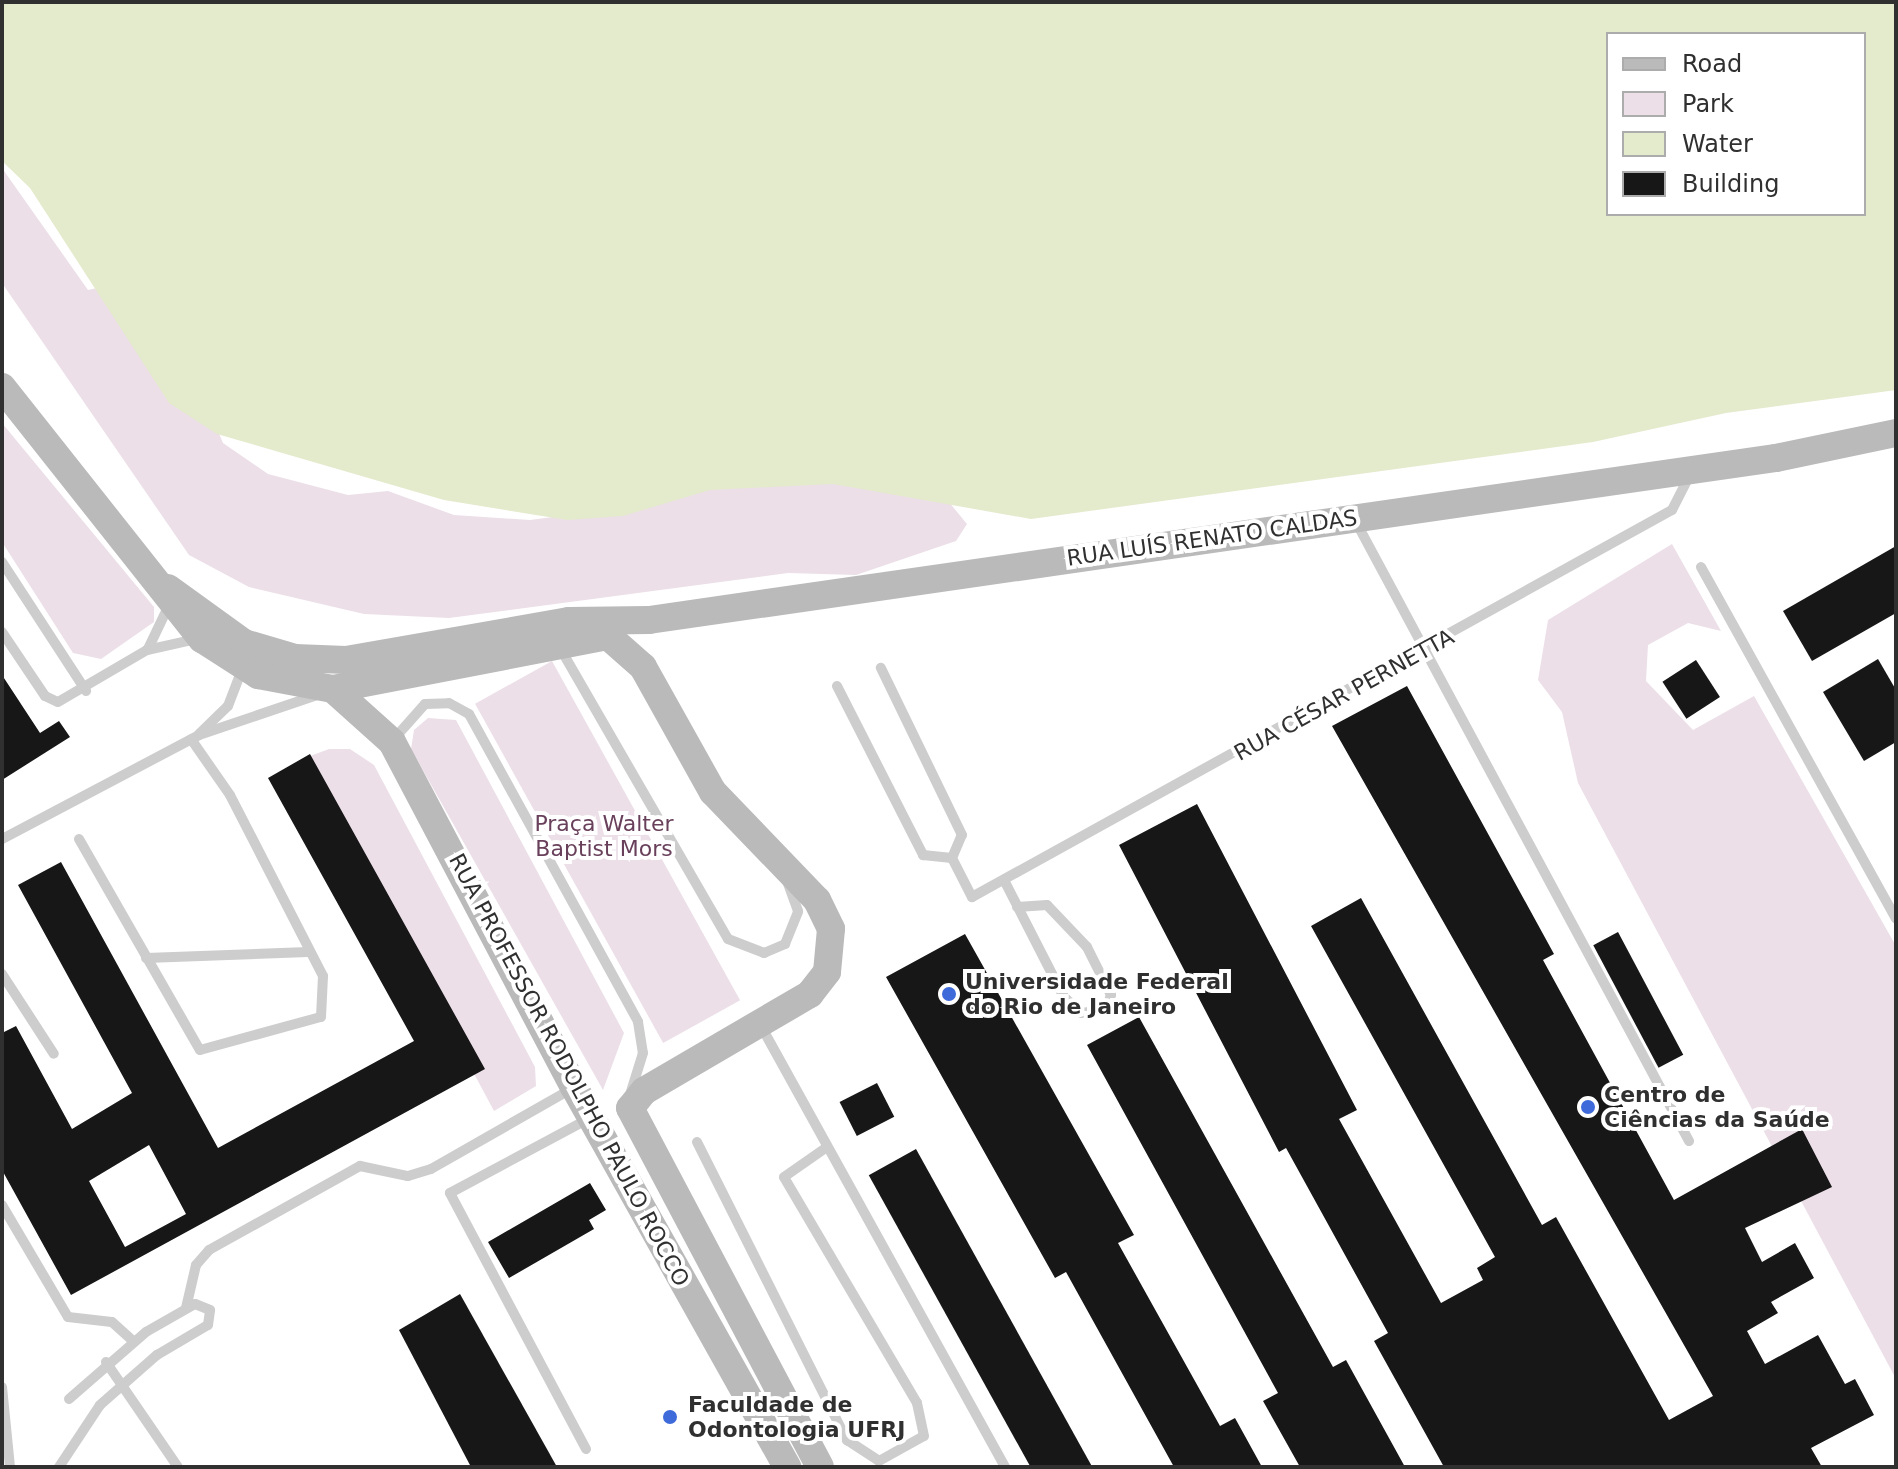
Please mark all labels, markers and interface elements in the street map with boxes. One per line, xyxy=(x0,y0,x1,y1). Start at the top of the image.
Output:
legend xyxy=(1606,32,1866,216)
text: Road xyxy=(1682,50,1742,78)
text: Park xyxy=(1682,90,1734,118)
text: Water xyxy=(1682,130,1753,158)
text: Building xyxy=(1682,170,1779,198)
street label: RUA LUÍS RENATO CALDAS xyxy=(1065,505,1359,571)
street label: RUA CÉSAR PERNETTA xyxy=(1230,624,1458,766)
park label: Praça Walter Baptist Mors xyxy=(534,810,674,862)
street label: RUA PROFESSOR RODOLPHO PAULO ROCCO xyxy=(443,849,695,1291)
place label: Universidade Federal do Rio de Janeiro xyxy=(965,968,1229,1020)
marker: Universidade Federal do Rio de Janeiro xyxy=(940,985,958,1003)
place label: Centro de Ciências da Saúde xyxy=(1604,1081,1830,1132)
marker: Centro de Ciências da Saúde xyxy=(1579,1098,1597,1116)
place label: Faculdade de Odontologia UFRJ xyxy=(688,1391,905,1442)
marker: Faculdade de Odontologia UFRJ xyxy=(659,1406,681,1428)

